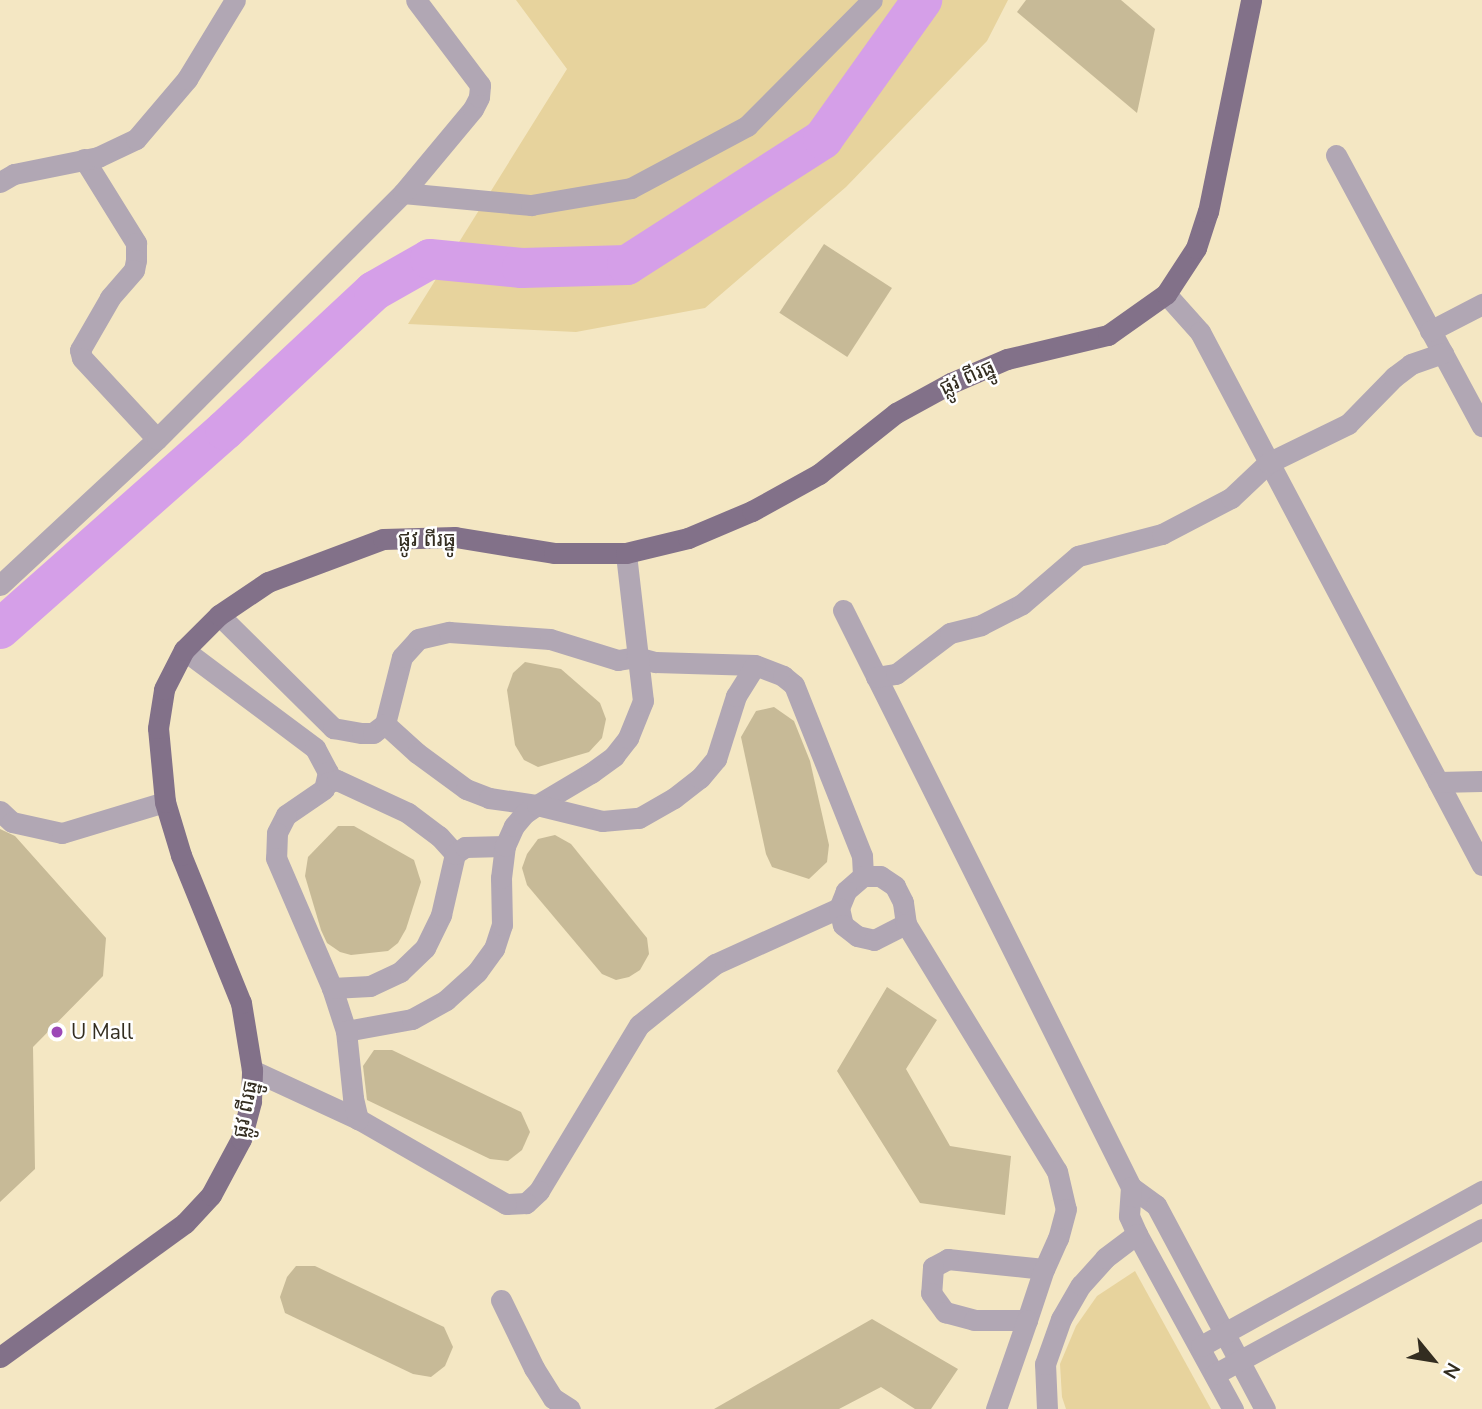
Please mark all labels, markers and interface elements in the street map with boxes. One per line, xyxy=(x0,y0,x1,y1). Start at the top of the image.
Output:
street label: ផ្លូវ ពីរធ្នូ xyxy=(935,354,999,400)
street label: ផ្លូវ ពីរធ្នូ xyxy=(398,526,456,552)
place label: U Mall xyxy=(71,1019,133,1045)
marker: U Mall xyxy=(49,1024,65,1040)
street label: ផ្លូវ ពីរធ្នូ xyxy=(227,1078,263,1140)
north arrow xyxy=(1398,1325,1468,1395)
text: N xyxy=(1436,1358,1466,1383)

